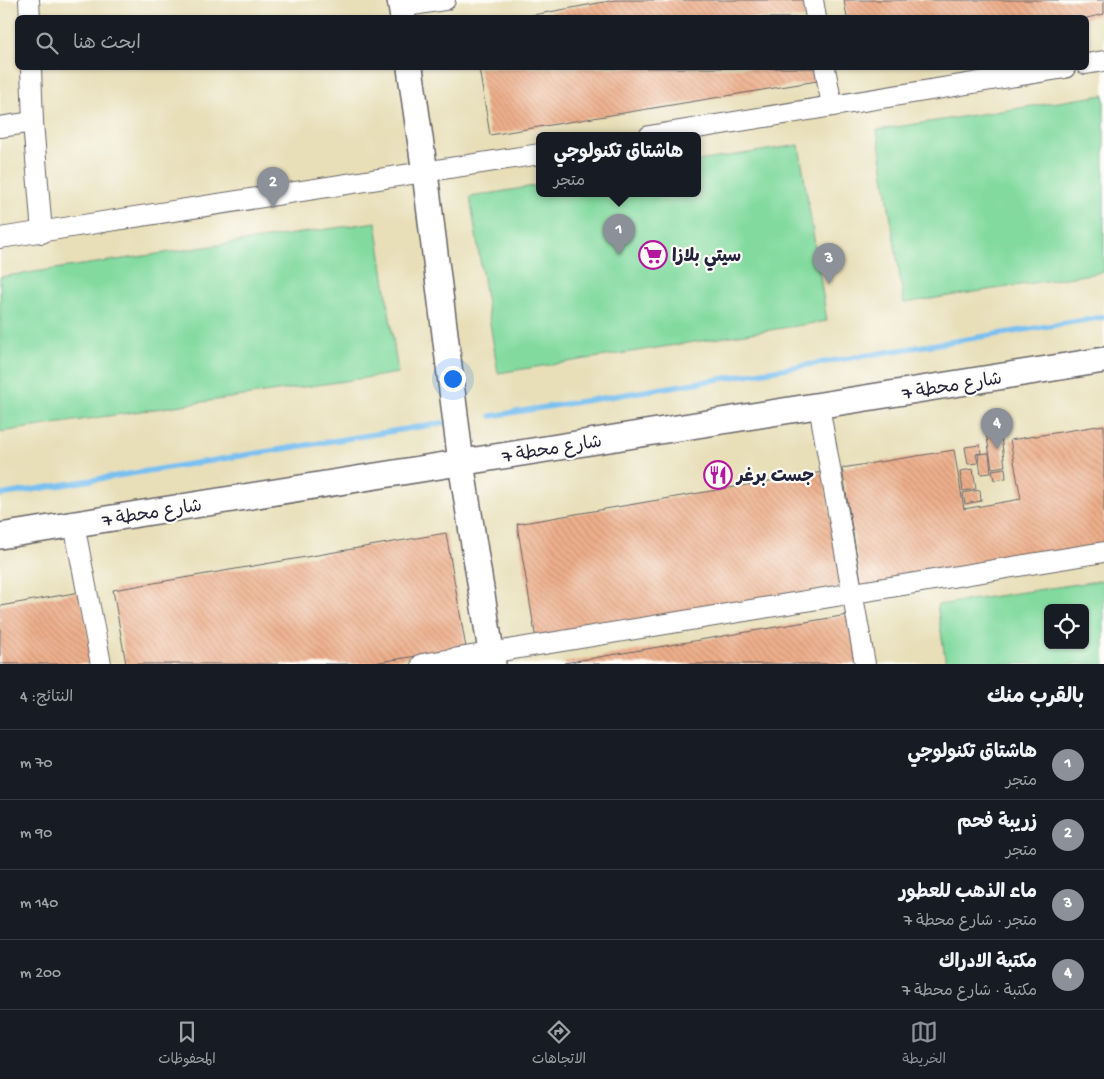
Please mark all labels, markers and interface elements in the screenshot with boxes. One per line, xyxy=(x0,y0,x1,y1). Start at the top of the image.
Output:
search box xyxy=(15,15,1089,70)
icon: search xyxy=(33,29,61,57)
text: ابحث هنا xyxy=(73,33,141,56)
popup xyxy=(536,132,701,197)
text: هاشتاق تكنولوجي xyxy=(554,142,683,165)
pin: 2 xyxy=(257,167,289,208)
text: متجر xyxy=(554,173,585,192)
pin: 1 xyxy=(603,214,635,255)
supermarket icon: سيتي بلازا xyxy=(638,240,668,270)
pin: 3 xyxy=(813,243,845,284)
place label: سيتي بلازا xyxy=(672,247,741,271)
your location xyxy=(440,366,466,392)
street label: شارع محطة 7 xyxy=(900,369,1004,406)
pin: 4 xyxy=(981,408,1013,449)
street label: شارع محطة 7 xyxy=(500,432,604,469)
restaurant icon: جست برغر xyxy=(703,460,733,490)
place label: جست برغر xyxy=(735,467,814,488)
street label: شارع محطة 7 xyxy=(100,496,204,533)
map controls xyxy=(1044,604,1089,649)
button: locate xyxy=(1044,604,1089,649)
text: بالقرب منك xyxy=(987,686,1084,711)
text: النتائج: 4 xyxy=(20,689,73,708)
text: هاشتاق تكنولوجي xyxy=(907,742,1037,765)
text: 70 m xyxy=(20,755,53,774)
text: 1 xyxy=(1065,755,1071,774)
text: متجر xyxy=(1006,773,1037,792)
text: زريبة فحم xyxy=(957,812,1037,835)
text: 90 m xyxy=(20,825,52,844)
text: 2 xyxy=(1064,825,1072,844)
text: متجر xyxy=(1006,843,1037,862)
text: ماء الذهب للعطور xyxy=(899,882,1037,905)
text: 140 m xyxy=(20,895,58,914)
text: 3 xyxy=(1064,895,1072,914)
text: متجر · شارع محطة 7 xyxy=(904,913,1037,932)
text: مكتبة الادراك xyxy=(939,952,1037,975)
text: 200 m xyxy=(20,965,61,984)
text: 4 xyxy=(1064,965,1072,984)
text: مكتبة · شارع محطة 7 xyxy=(902,983,1037,1002)
tab: المحفوظات xyxy=(158,1018,216,1071)
tab: الاتجاهات xyxy=(532,1018,586,1071)
tab: الخريطة xyxy=(902,1018,946,1071)

